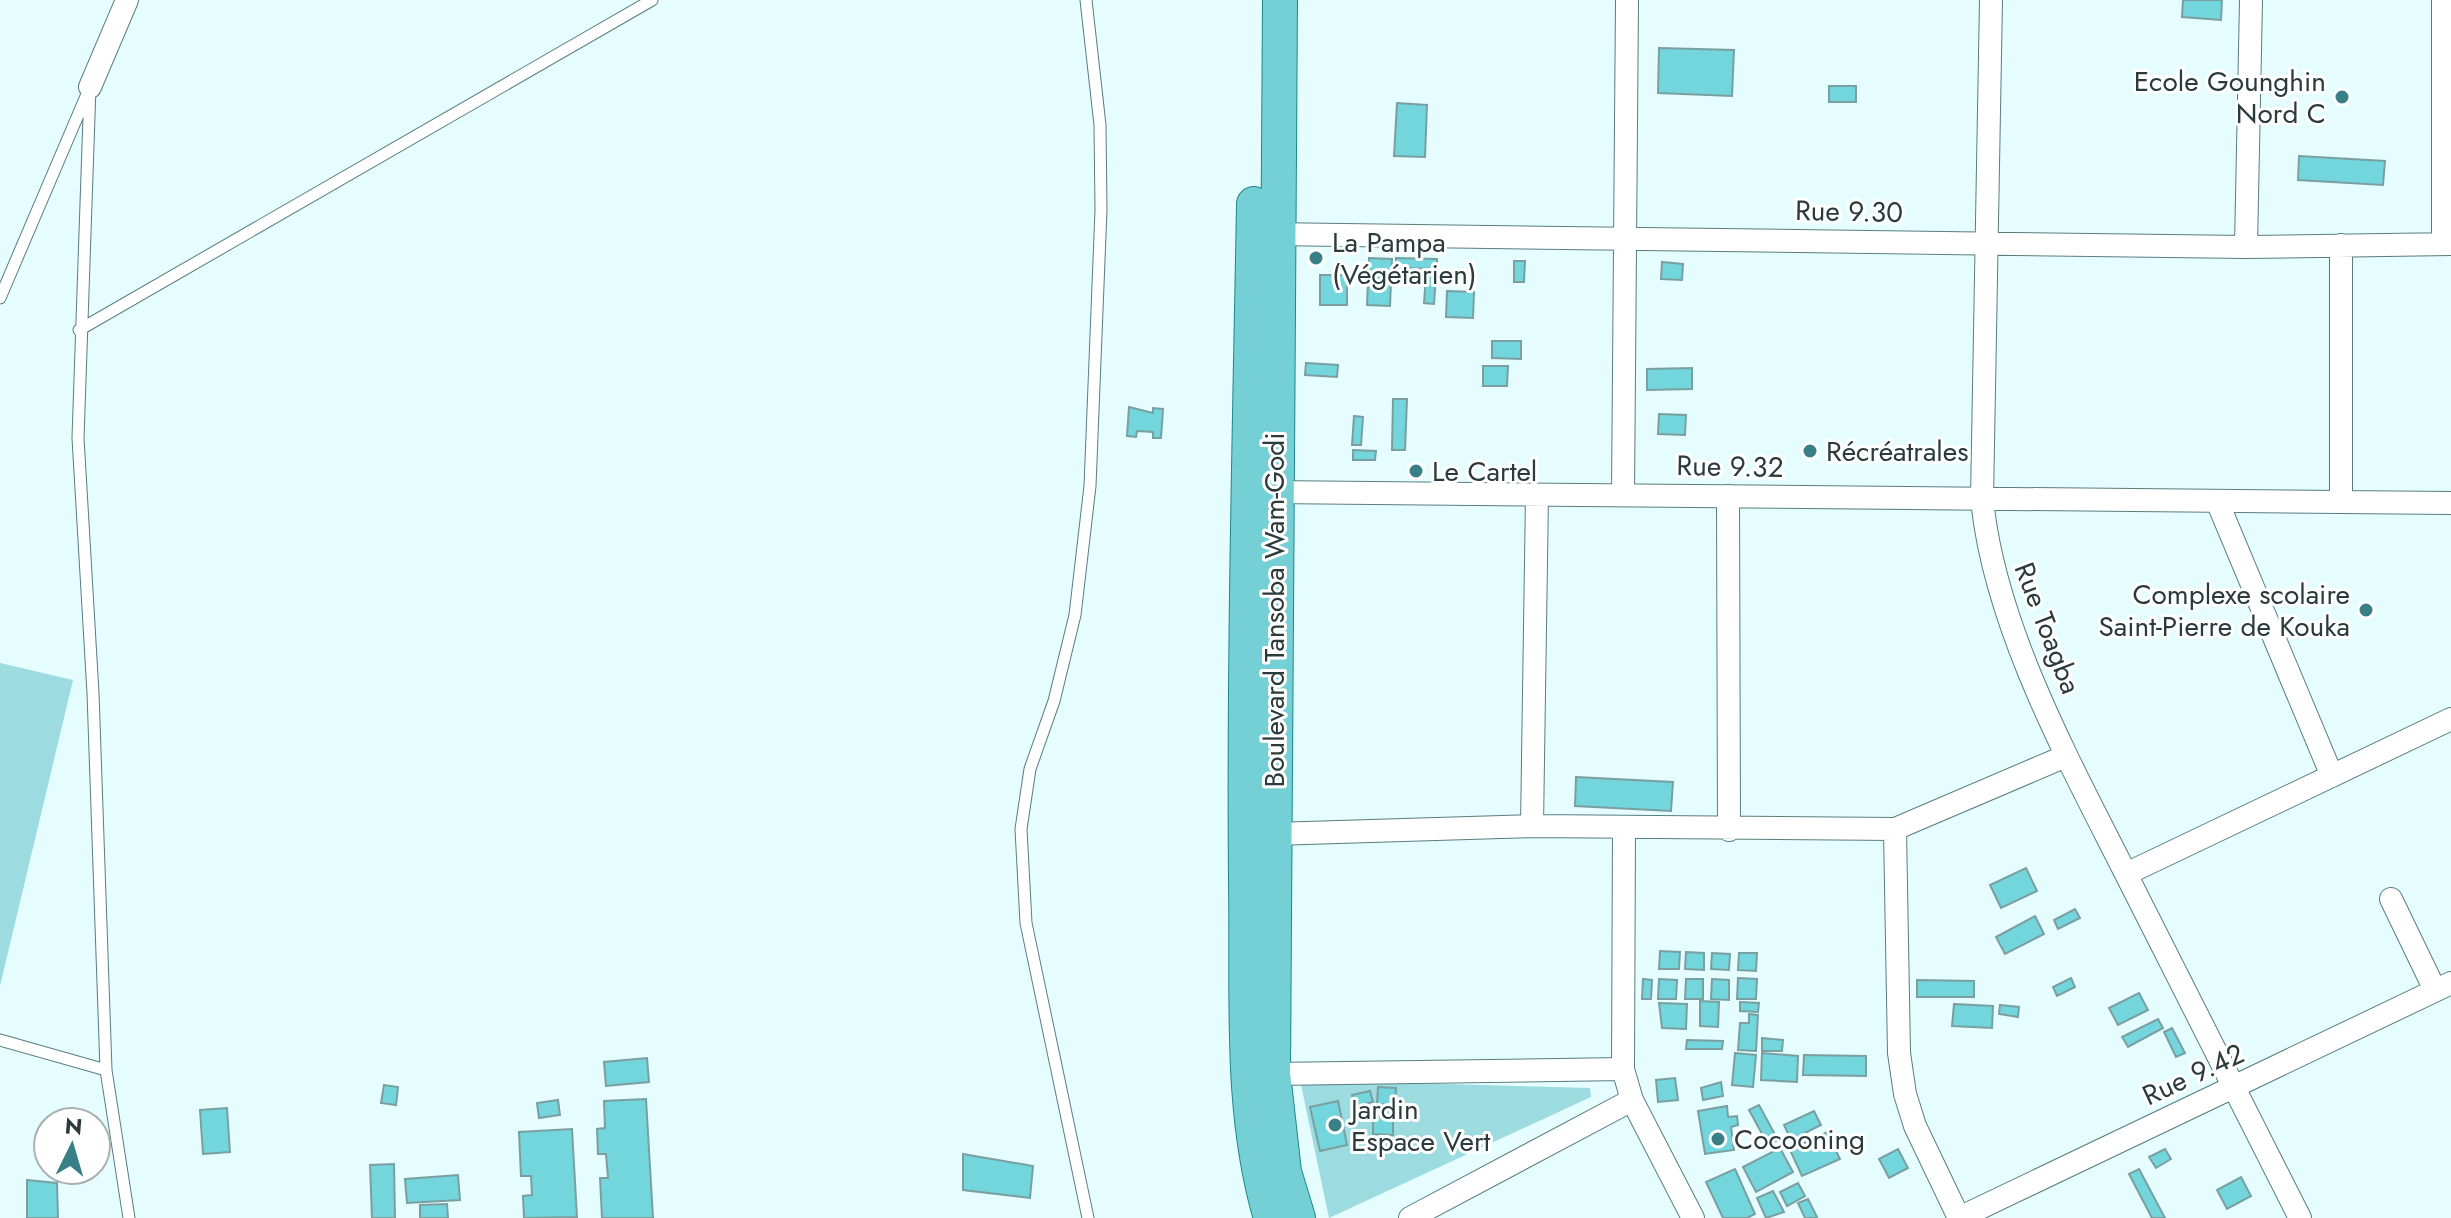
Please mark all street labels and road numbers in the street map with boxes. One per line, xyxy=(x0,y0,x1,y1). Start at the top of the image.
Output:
street label: Rue 9.30 xyxy=(1795,190,1903,233)
street label: Boulevard Tansoba Wam-Godi xyxy=(1254,433,1295,787)
street label: Rue 9.32 xyxy=(1676,445,1784,488)
street label: Rue Toagba xyxy=(2004,557,2091,700)
street label: Rue 9.42 xyxy=(2136,1033,2251,1116)

